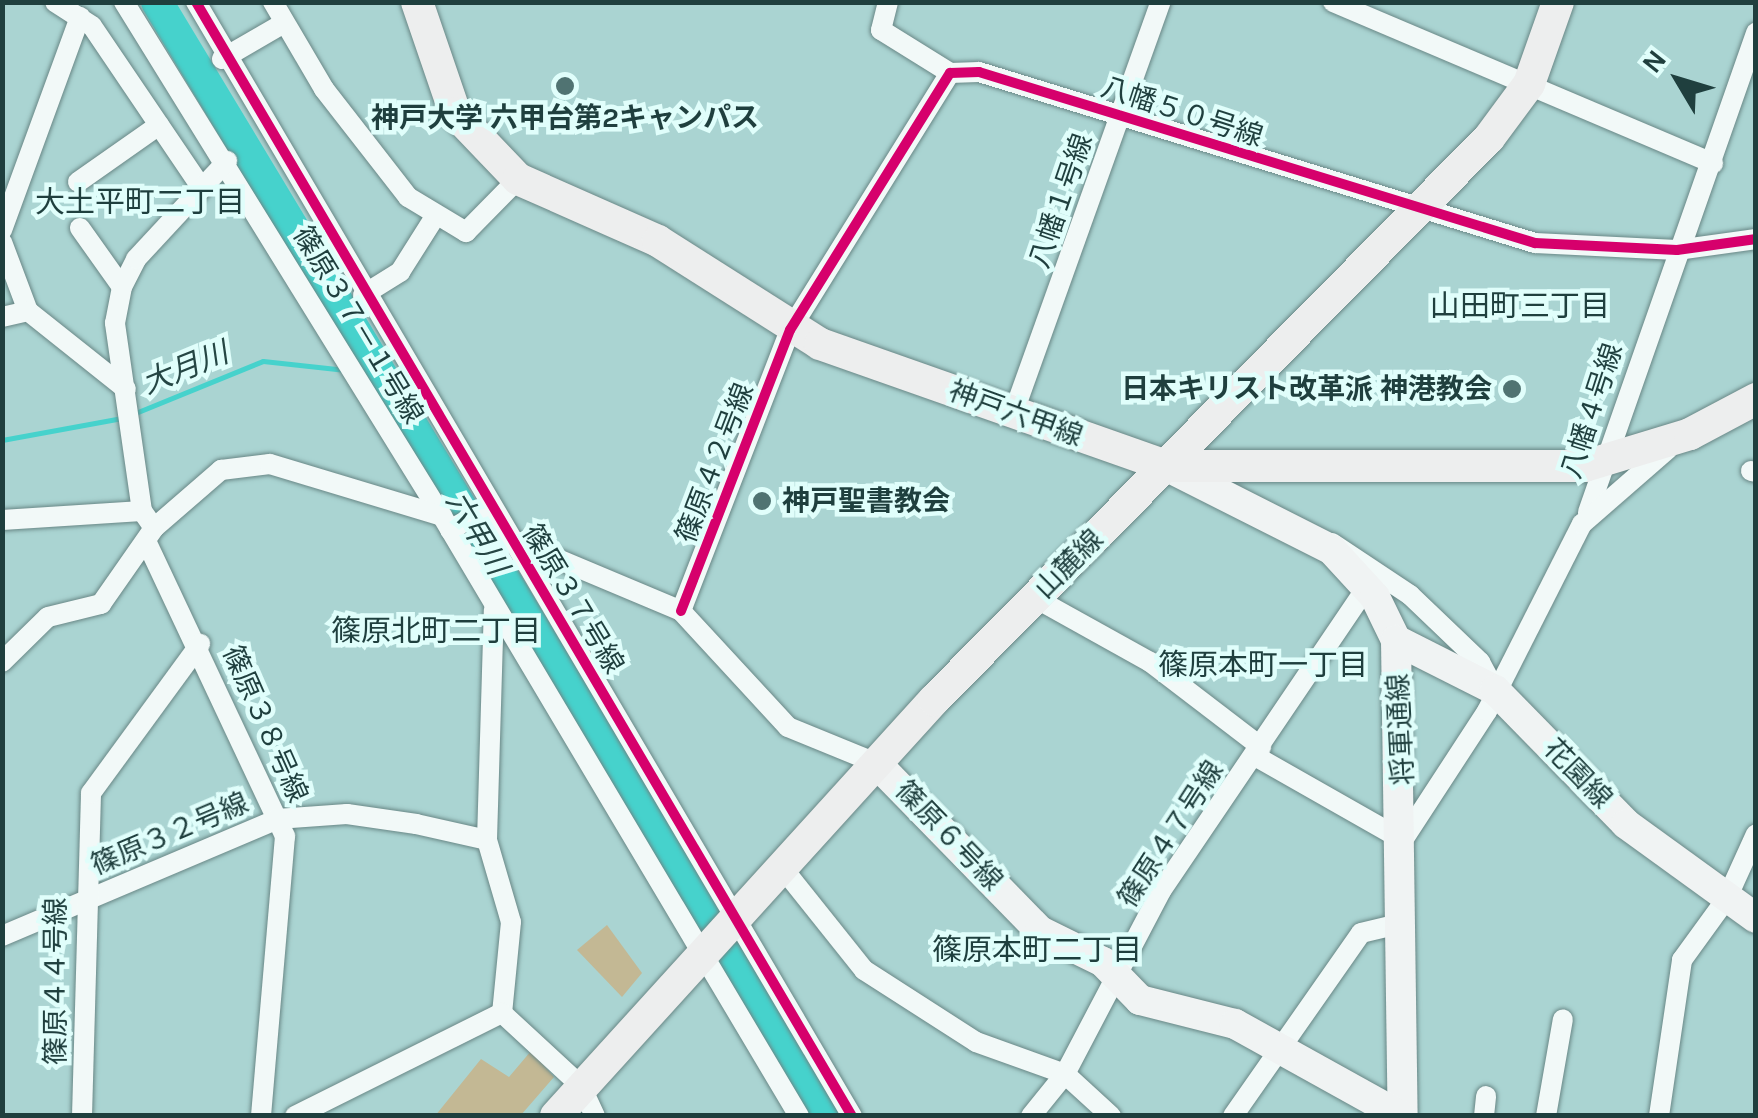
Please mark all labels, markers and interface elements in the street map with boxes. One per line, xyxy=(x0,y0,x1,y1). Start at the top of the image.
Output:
north arrow xyxy=(1628,30,1728,130)
text: N xyxy=(1635,43,1673,79)
street label: 八幡５０号線 xyxy=(1097,70,1267,154)
marker: 神戸大学 六甲台第2キャンパス xyxy=(554,75,576,97)
place label: 神戸大学 六甲台第2キャンパス xyxy=(371,101,759,135)
street label: 八幡１号線 xyxy=(1022,129,1100,273)
district label: 大土平町二丁目 xyxy=(35,184,245,220)
street label: 篠原３７－１号線 xyxy=(286,220,430,430)
district label: 山田町三丁目 xyxy=(1430,288,1610,324)
water label: 大月川 xyxy=(137,334,233,402)
street label: 八幡４号線 xyxy=(1554,339,1630,483)
place label: 日本キリスト改革派 神港教会 xyxy=(1121,372,1492,406)
street label: 神戸六甲線 xyxy=(944,374,1088,454)
marker: 日本キリスト改革派 神港教会 xyxy=(1501,378,1523,400)
street label: 篠原４２号線 xyxy=(669,379,761,547)
place label: 神戸聖書教会 xyxy=(782,484,950,518)
water label: 六甲川 xyxy=(438,485,516,581)
marker: 神戸聖書教会 xyxy=(751,490,773,512)
street label: 篠原３７号線 xyxy=(515,518,631,680)
street label: 山麓線 xyxy=(1027,522,1111,606)
district label: 篠原北町二丁目 xyxy=(331,613,541,649)
street label: 篠原３８号線 xyxy=(215,640,315,808)
district label: 篠原本町一丁目 xyxy=(1158,647,1368,683)
street label: 将軍通線 xyxy=(1381,672,1421,786)
street label: 花園線 xyxy=(1537,732,1619,816)
street label: 篠原４７号線 xyxy=(1111,754,1231,914)
street label: 篠原６号線 xyxy=(888,774,1010,898)
street label: 篠原３２号線 xyxy=(86,786,254,882)
street label: 篠原４４号線 xyxy=(39,897,73,1065)
district label: 篠原本町二丁目 xyxy=(932,932,1142,968)

